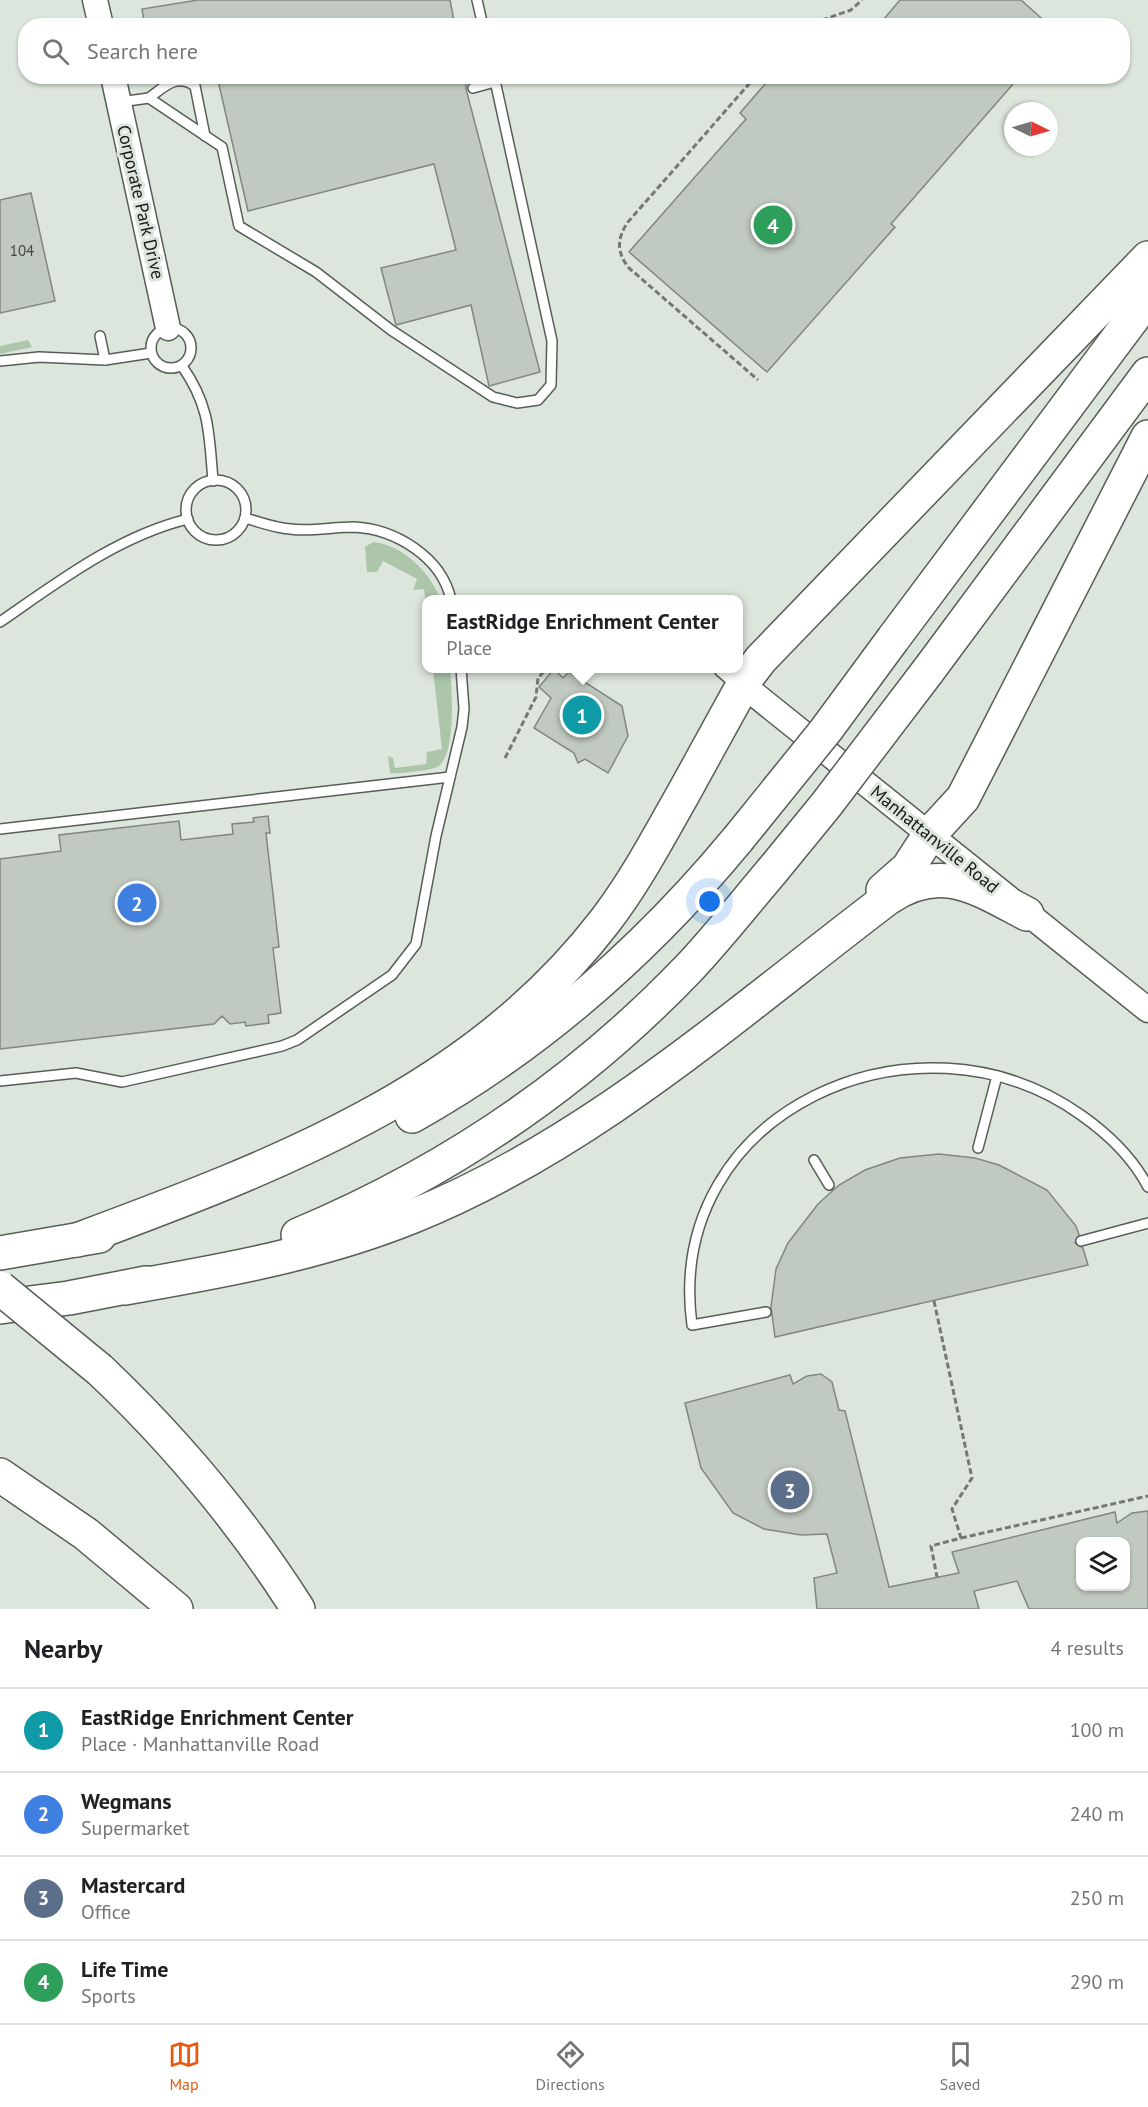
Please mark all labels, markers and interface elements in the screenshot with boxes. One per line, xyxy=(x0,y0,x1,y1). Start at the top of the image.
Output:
search box xyxy=(18,18,1130,84)
icon: search xyxy=(39,35,72,68)
text: Search here xyxy=(87,37,198,65)
north arrow xyxy=(1004,102,1058,156)
street label: Corporate Park Drive xyxy=(112,123,170,281)
pin: 4 xyxy=(754,202,792,248)
house number: 104 xyxy=(10,241,34,260)
popup xyxy=(422,595,743,673)
text: EastRidge Enrichment Center xyxy=(446,607,719,635)
text: Place xyxy=(446,635,492,661)
pin: 1 xyxy=(562,692,602,738)
street label: Manhattanville Road xyxy=(866,780,1004,898)
pin: 2 xyxy=(118,880,156,926)
your location xyxy=(695,887,724,916)
pin: 3 xyxy=(770,1468,810,1512)
map controls xyxy=(1076,1537,1130,1591)
button: layers xyxy=(1076,1537,1130,1591)
text: Nearby xyxy=(24,1632,102,1665)
text: 4 results xyxy=(1051,1635,1124,1661)
text: EastRidge Enrichment Center xyxy=(81,1703,354,1731)
text: 1 xyxy=(38,1717,49,1743)
text: 100 m xyxy=(1070,1717,1124,1743)
text: Place · Manhattanville Road xyxy=(81,1731,319,1757)
text: Wegmans xyxy=(81,1787,172,1815)
text: 2 xyxy=(38,1801,49,1827)
text: 240 m xyxy=(1070,1801,1124,1827)
text: Supermarket xyxy=(81,1815,189,1841)
text: Mastercard xyxy=(81,1871,185,1899)
text: 3 xyxy=(38,1885,49,1911)
text: 250 m xyxy=(1070,1885,1124,1911)
text: Office xyxy=(81,1899,131,1925)
text: Life Time xyxy=(81,1955,168,1983)
text: 4 xyxy=(38,1969,49,1995)
text: 290 m xyxy=(1070,1969,1124,1995)
text: Sports xyxy=(81,1983,136,2009)
tab: Map xyxy=(168,2038,201,2094)
tab: Directions xyxy=(536,2038,605,2094)
tab: Saved xyxy=(940,2038,980,2094)

